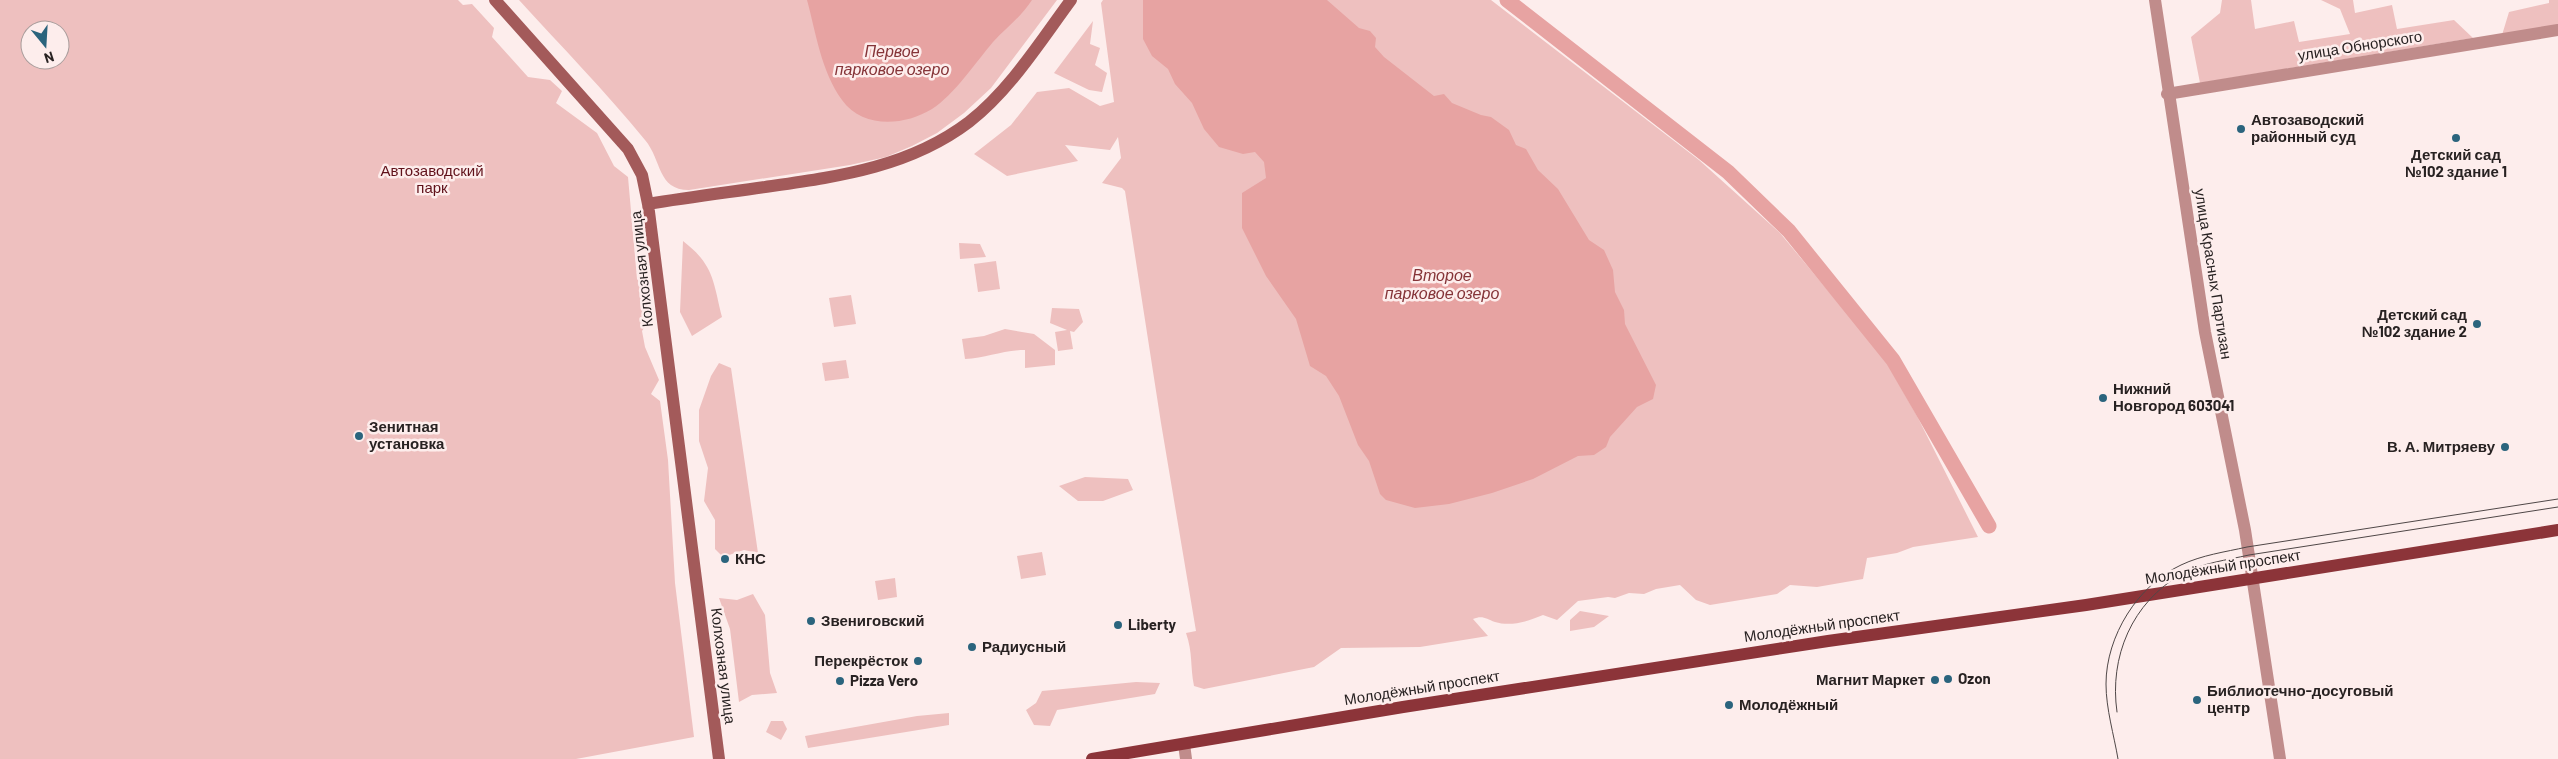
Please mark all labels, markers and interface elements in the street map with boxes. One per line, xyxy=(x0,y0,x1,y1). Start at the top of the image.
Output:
north arrow xyxy=(20,20,70,70)
street label: улица Обнорского xyxy=(2296,26,2423,64)
water label: Первое парковое озеро xyxy=(835,41,949,78)
text: N xyxy=(42,48,56,67)
place label: Автозаводский районный суд xyxy=(2251,110,2364,145)
marker: Автозаводский районный суд xyxy=(2235,123,2247,135)
marker: Детский сад №102 здание 1 xyxy=(2450,132,2462,144)
place label: Детский сад №102 здание 1 xyxy=(2405,145,2507,180)
park label: Автозаводский парк xyxy=(380,161,484,196)
street label: улица Красных Партизан xyxy=(2192,187,2236,361)
street label: Колхозная улица xyxy=(626,209,656,328)
water label: Второе парковое озеро xyxy=(1385,265,1499,302)
place label: Детский сад №102 здание 2 xyxy=(2362,305,2467,340)
marker: Детский сад №102 здание 2 xyxy=(2471,318,2483,330)
place label: Нижний Новгород 603041 xyxy=(2113,379,2234,414)
marker: Нижний Новгород 603041 xyxy=(2097,392,2109,404)
place label: Зенитная установка xyxy=(369,417,445,452)
marker: Зенитная установка xyxy=(353,430,365,442)
place label: В. А. Митряеву xyxy=(2387,437,2496,455)
marker: В. А. Митряеву xyxy=(2499,441,2511,453)
street label: Молодёжный проспект xyxy=(2144,545,2302,587)
place label: КНС xyxy=(735,549,766,567)
marker: КНС xyxy=(719,553,731,565)
street label: Молодёжный проспект xyxy=(1743,605,1901,645)
street label: Колхозная улица xyxy=(708,607,740,726)
place label: Звениговский xyxy=(821,611,924,629)
marker: Звениговский xyxy=(805,615,817,627)
place label: Liberty xyxy=(1128,615,1177,633)
marker: Liberty xyxy=(1112,619,1124,631)
place label: Радиусный xyxy=(982,637,1066,655)
marker: Радиусный xyxy=(966,641,978,653)
place label: Перекрёсток xyxy=(814,651,908,669)
marker: Перекрёсток xyxy=(912,655,924,667)
street label: Молодёжный проспект xyxy=(1343,666,1501,708)
place label: Ozon xyxy=(1958,669,1991,687)
place label: Магнит Маркет xyxy=(1816,670,1925,688)
place label: Pizza Vero xyxy=(850,671,918,689)
marker: Ozon xyxy=(1942,673,1954,685)
marker: Магнит Маркет xyxy=(1929,674,1941,686)
marker: Pizza Vero xyxy=(834,675,846,687)
place label: Библиотечно-досуговый центр xyxy=(2207,681,2393,716)
marker: Библиотечно-досуговый центр xyxy=(2191,694,2203,706)
place label: Молодёжный xyxy=(1739,695,1838,713)
marker: Молодёжный xyxy=(1723,699,1735,711)

